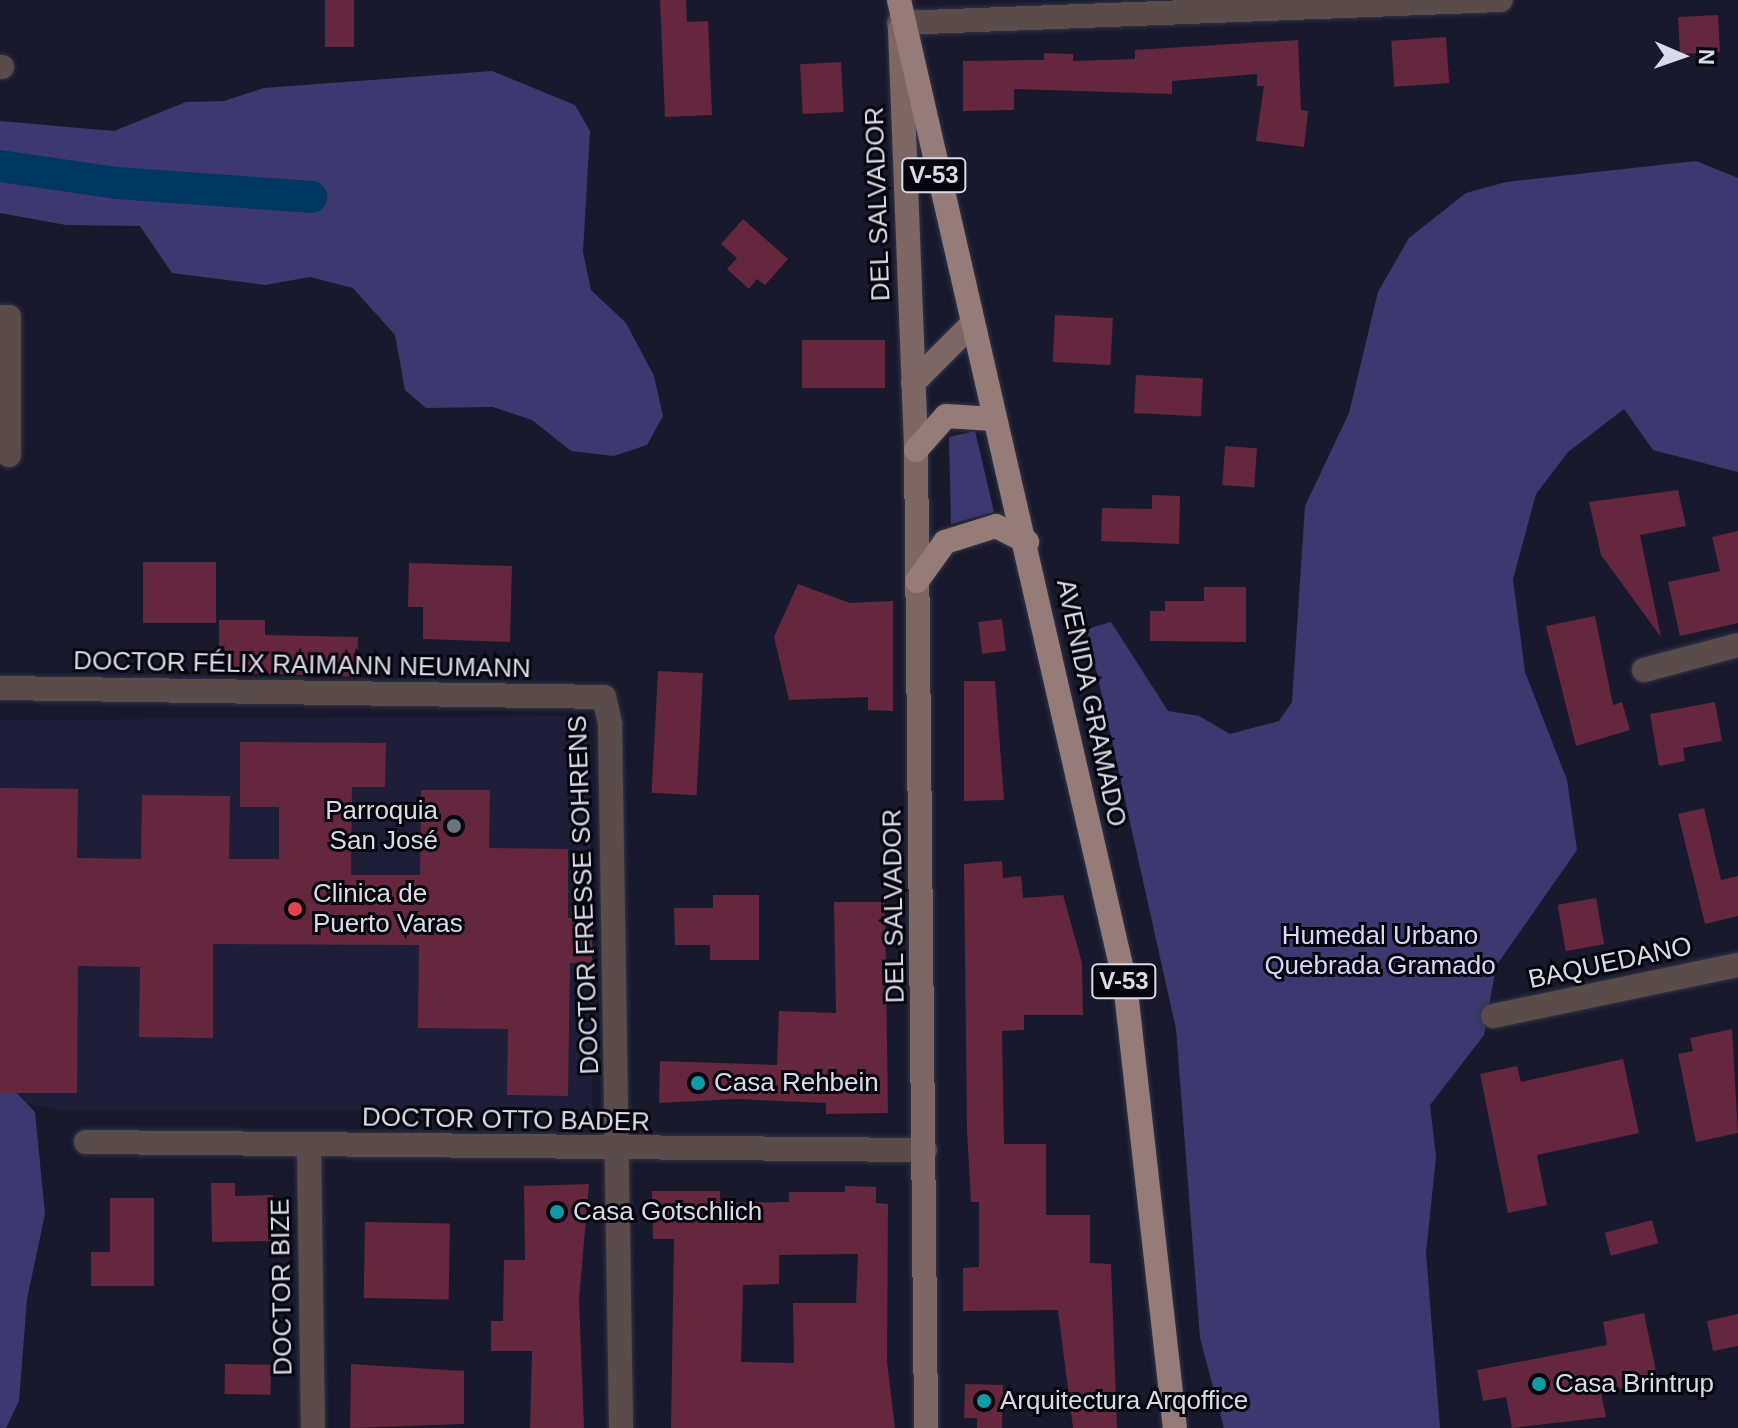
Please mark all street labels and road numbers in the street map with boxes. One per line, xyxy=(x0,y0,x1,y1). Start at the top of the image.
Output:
street label: DEL SALVADOR xyxy=(859,106,897,302)
road number: V-53 xyxy=(900,155,968,195)
street label: AVENIDA GRAMADO xyxy=(1049,576,1133,830)
street label: DOCTOR FÉLIX RAIMANN NEUMANN xyxy=(73,645,531,685)
street label: DOCTOR FRESSE SOHRENS xyxy=(562,715,606,1075)
street label: DEL SALVADOR xyxy=(877,808,911,1004)
street label: BAQUEDANO xyxy=(1526,930,1694,996)
road number: V-53 xyxy=(1090,961,1158,1001)
street label: DOCTOR OTTO BADER xyxy=(362,1102,650,1138)
street label: DOCTOR BIZE xyxy=(265,1198,299,1376)

